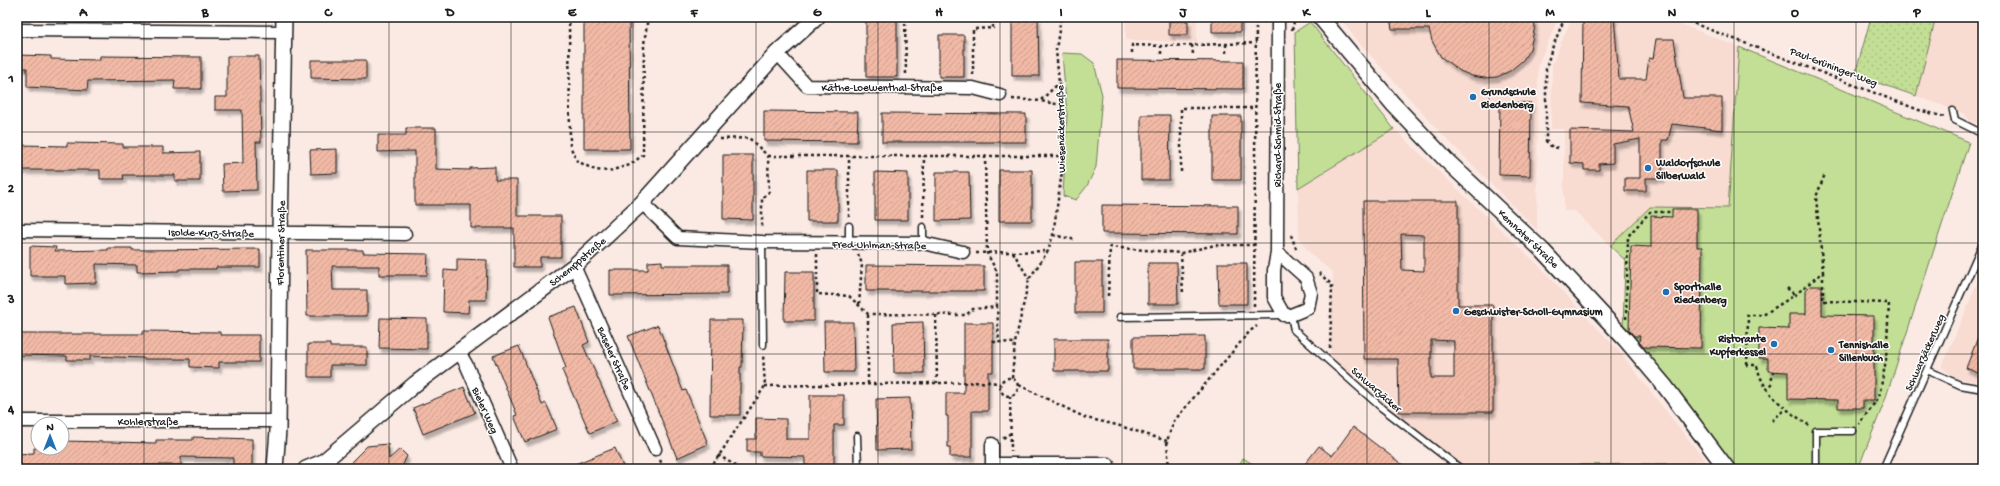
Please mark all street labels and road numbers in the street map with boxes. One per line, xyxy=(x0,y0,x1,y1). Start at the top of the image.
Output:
street label: Paul-Grüninger-Weg xyxy=(1787,45,1879,90)
street label: Richard-Schmid-Straße xyxy=(1273,82,1285,187)
street label: Käthe-Loewenthal-Straße xyxy=(822,83,943,95)
street label: Wiesenäckerstraße xyxy=(1055,85,1069,173)
street label: Florentiner Straße xyxy=(275,200,289,287)
street label: Kemnater Straße xyxy=(1495,208,1561,272)
street label: Isolde-Kurz-Straße xyxy=(168,227,254,241)
street label: Schemppstraße xyxy=(548,235,609,290)
street label: Fred-Uhlman-Straße xyxy=(831,239,927,253)
street label: Schwarzäckerweg xyxy=(1903,313,1948,393)
street label: Baseler Straße xyxy=(593,324,633,393)
street label: Schwarzäcker xyxy=(1348,365,1404,416)
street label: Bieler Weg xyxy=(468,385,500,436)
street label: Kohlerstraße xyxy=(118,417,179,429)

